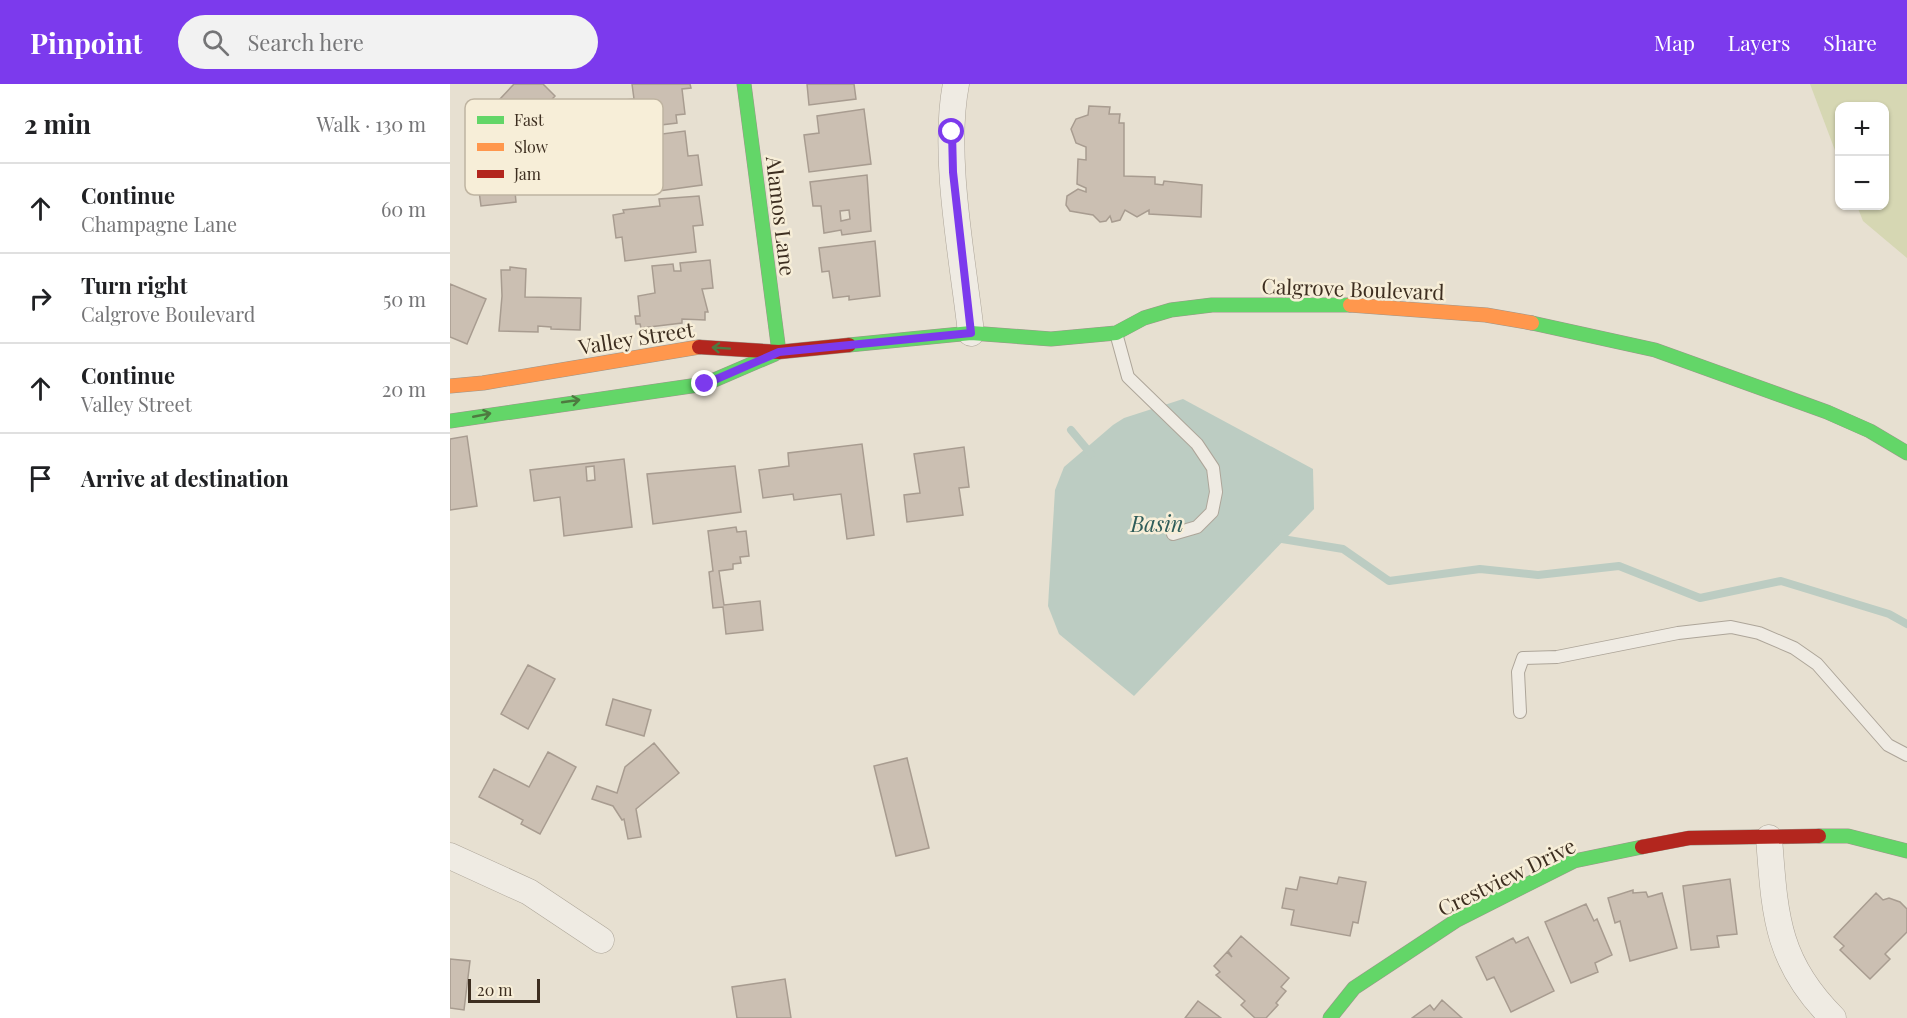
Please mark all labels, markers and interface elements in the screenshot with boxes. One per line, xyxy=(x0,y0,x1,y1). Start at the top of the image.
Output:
search box xyxy=(178,15,598,69)
text: Pinpoint xyxy=(30,24,142,61)
icon: search xyxy=(199,26,232,59)
text: Search here xyxy=(247,27,364,57)
text: Map xyxy=(1654,28,1695,56)
text: Layers xyxy=(1728,28,1790,56)
text: Share xyxy=(1823,28,1877,56)
legend xyxy=(465,99,663,195)
map controls xyxy=(1835,102,1889,210)
button: + xyxy=(1835,102,1889,156)
text: 2 min xyxy=(24,106,91,141)
text: Fast xyxy=(514,109,544,130)
text: Walk · 130 m xyxy=(316,110,426,137)
route start xyxy=(938,118,964,144)
text: Slow xyxy=(514,136,549,157)
street label: Alamos Lane xyxy=(761,154,803,277)
button: − xyxy=(1835,156,1889,210)
text: Jam xyxy=(513,163,541,184)
text: Continue xyxy=(81,180,175,210)
icon: ahead xyxy=(24,192,57,225)
text: 60 m xyxy=(381,195,426,222)
text: Champagne Lane xyxy=(81,210,237,237)
text: Turn right xyxy=(81,270,187,300)
street label: Calgrove Boulevard xyxy=(1261,271,1445,305)
icon: right xyxy=(24,282,57,315)
text: 50 m xyxy=(383,285,426,312)
text: Calgrove Boulevard xyxy=(81,300,255,327)
street label: Valley Street xyxy=(575,314,696,360)
one-way arrow xyxy=(711,343,731,354)
text: Continue xyxy=(81,360,175,390)
route end xyxy=(691,370,717,396)
icon: ahead xyxy=(24,372,57,405)
text: 20 m xyxy=(382,375,426,402)
text: Valley Street xyxy=(81,390,192,417)
one-way arrow xyxy=(561,396,581,407)
one-way arrow xyxy=(471,409,491,420)
icon: arrive xyxy=(24,462,57,495)
text: Arrive at destination xyxy=(81,463,289,493)
water label: Basin xyxy=(1129,508,1184,538)
street label: Crestview Drive xyxy=(1432,831,1580,921)
scale bar xyxy=(468,976,540,1004)
text: 20 m xyxy=(477,979,512,1000)

